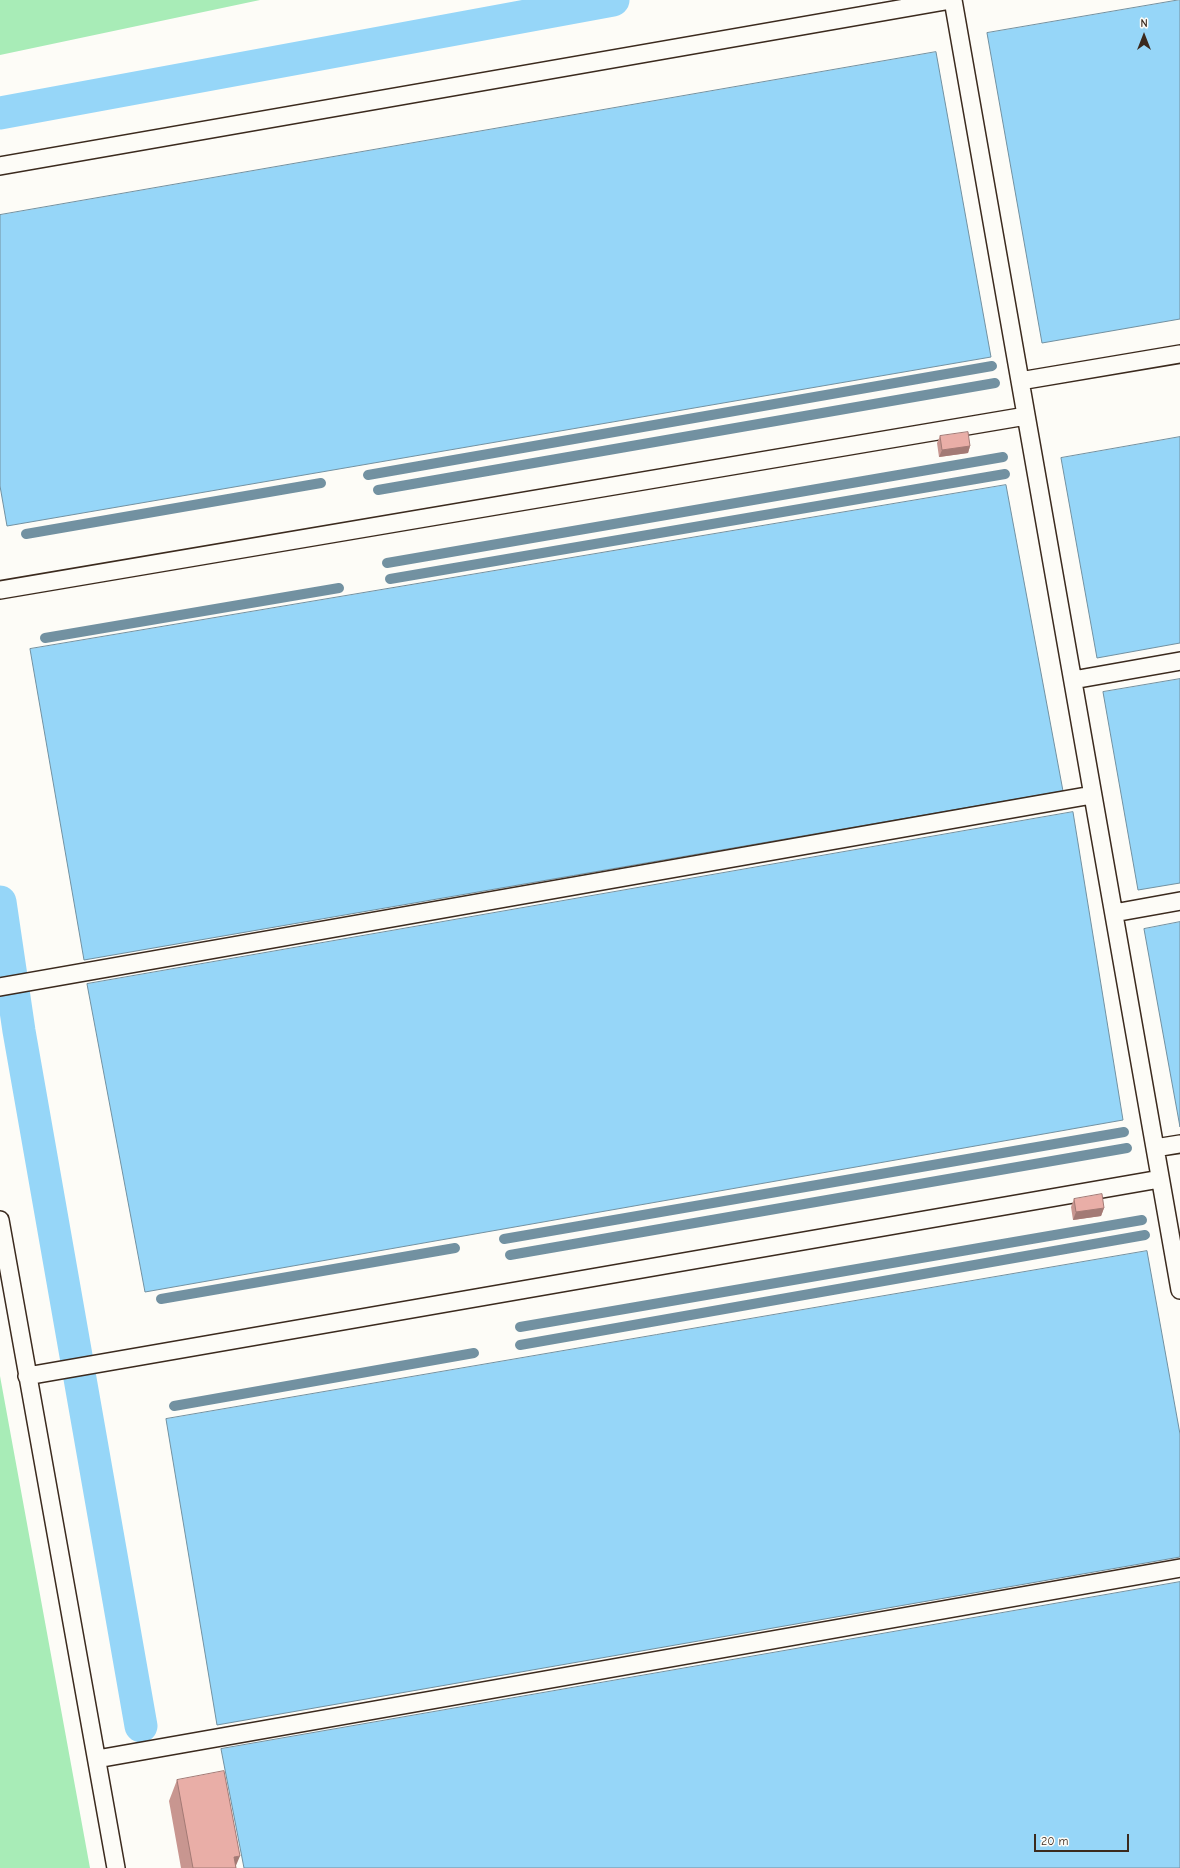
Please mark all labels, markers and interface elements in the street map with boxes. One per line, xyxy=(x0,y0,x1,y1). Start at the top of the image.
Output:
north arrow xyxy=(1124,16,1164,56)
text: N xyxy=(1140,17,1148,30)
scale bar xyxy=(1036,1826,1131,1852)
text: 20 m xyxy=(1041,1834,1069,1848)

